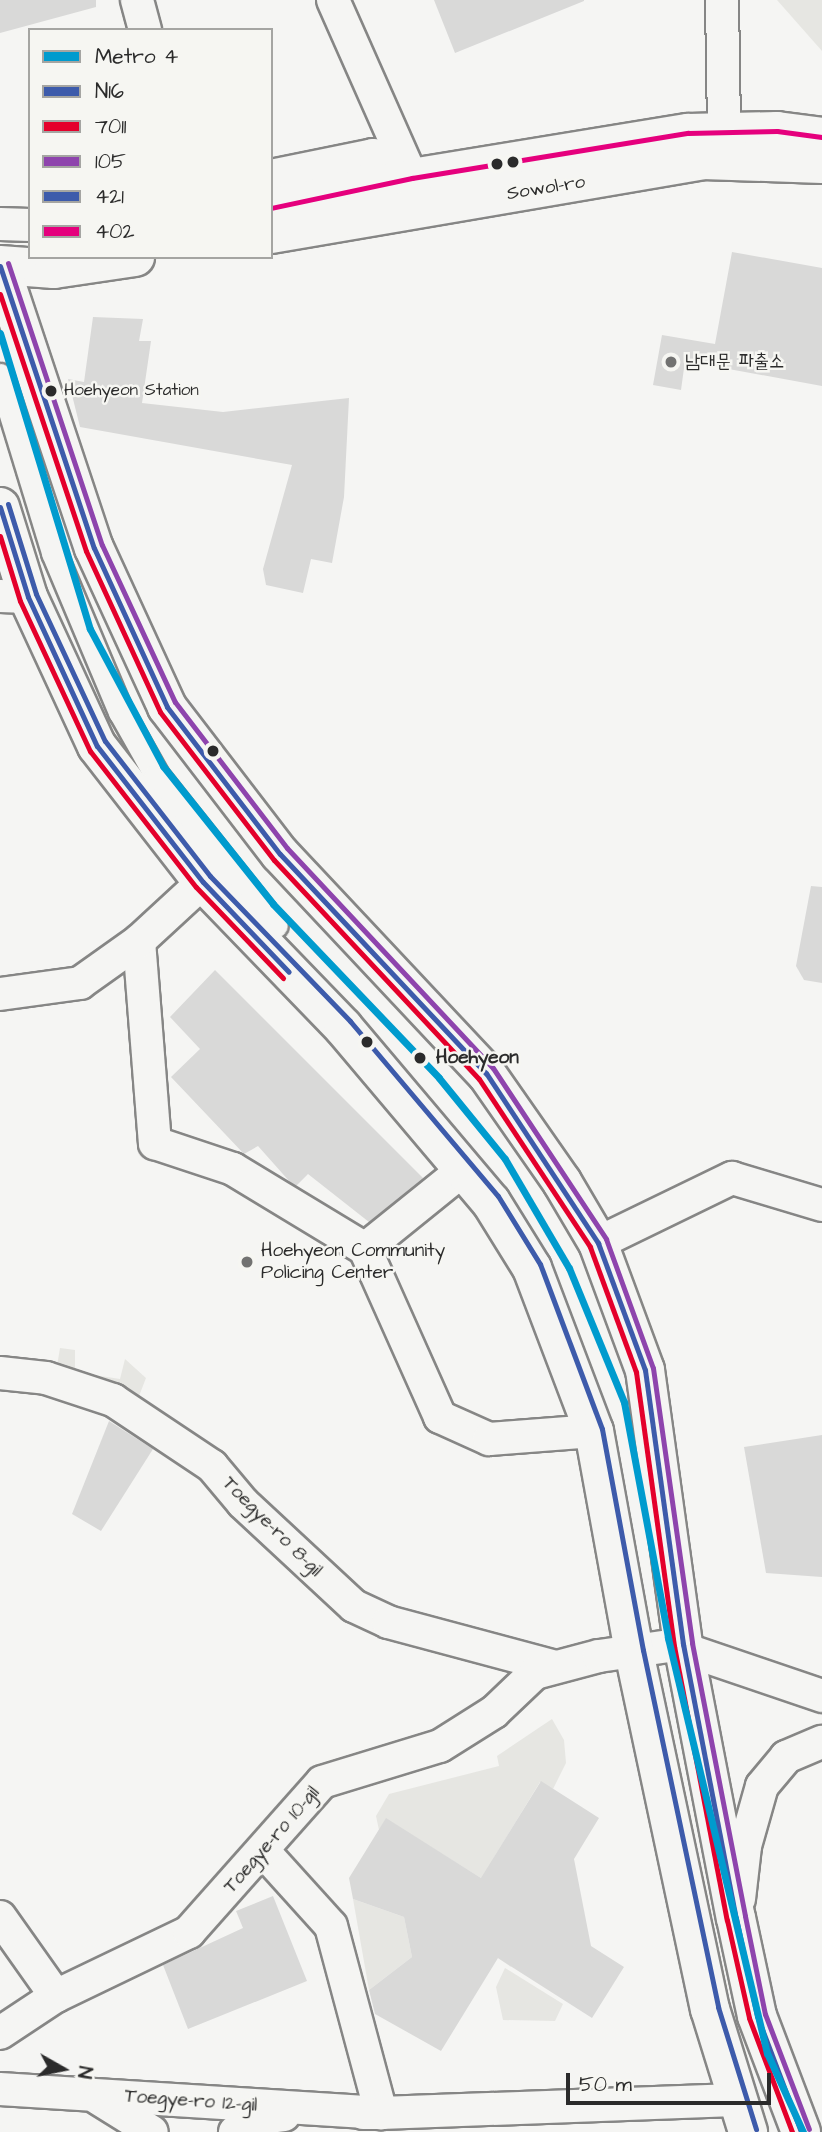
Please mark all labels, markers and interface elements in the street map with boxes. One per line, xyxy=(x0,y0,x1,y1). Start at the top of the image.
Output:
legend xyxy=(28,28,273,259)
text: Metro 4 xyxy=(95,42,178,71)
text: N16 xyxy=(95,77,124,106)
text: 7011 xyxy=(95,112,127,141)
text: 105 xyxy=(95,147,126,176)
unlabelled marker xyxy=(506,155,520,169)
unlabelled marker xyxy=(490,157,504,171)
street label: Sowol-ro xyxy=(505,171,587,205)
text: 421 xyxy=(95,182,124,211)
text: 402 xyxy=(95,217,135,246)
place label: 남대문 파출소 xyxy=(685,351,784,373)
marker: 남대문 파출소 xyxy=(663,354,679,370)
place label: Hoehyeon Station xyxy=(64,381,199,401)
marker: Hoehyeon Station xyxy=(44,384,58,398)
unlabelled marker xyxy=(206,744,220,758)
unlabelled marker xyxy=(360,1035,374,1049)
place label: Hoehyeon xyxy=(436,1047,519,1069)
marker: Hoehyeon xyxy=(410,1048,430,1068)
place label: Hoehyeon Community Policing Center xyxy=(261,1240,445,1284)
marker: Hoehyeon Community Policing Center xyxy=(239,1254,255,1270)
street label: Toegye-ro 8-gil xyxy=(217,1472,327,1582)
street label: Toegye-ro 10-gil xyxy=(219,1782,325,1898)
north arrow xyxy=(28,2034,98,2104)
scale bar xyxy=(570,2058,775,2102)
text: N xyxy=(70,2064,99,2080)
text: 50 m xyxy=(579,2070,632,2099)
street label: Toegye-ro 12-gil xyxy=(124,2085,258,2117)

